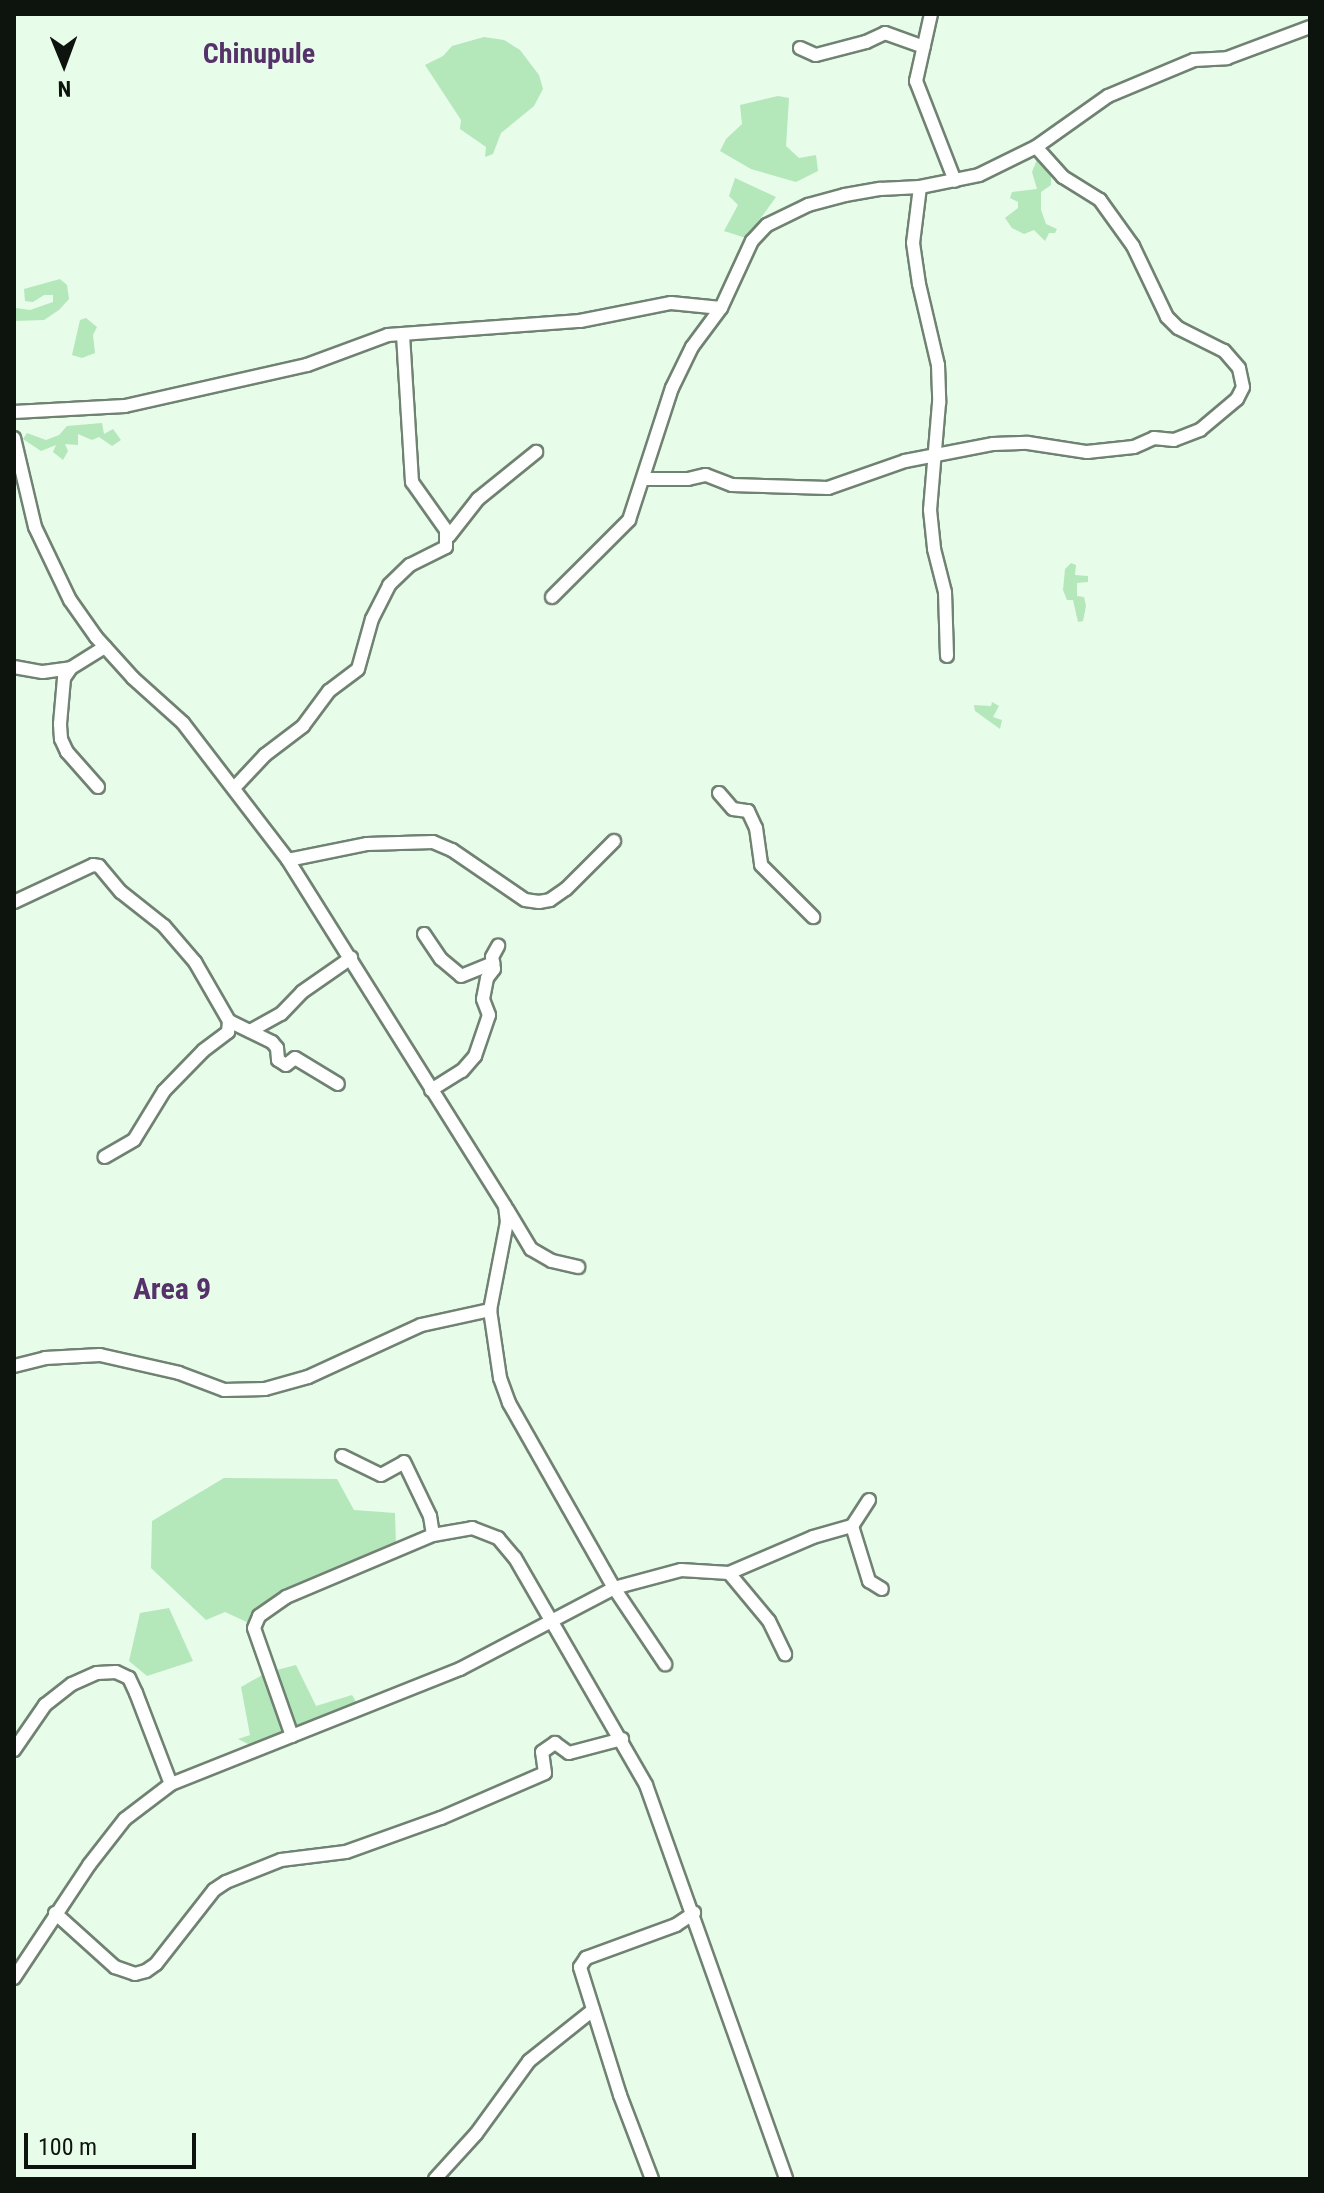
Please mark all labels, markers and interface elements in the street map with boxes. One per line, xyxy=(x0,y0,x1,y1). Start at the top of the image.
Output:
north arrow xyxy=(24,24,104,104)
district label: Chinupule xyxy=(203,37,315,71)
text: N xyxy=(57,76,71,101)
district label: Area 9 xyxy=(133,1271,211,1307)
scale bar xyxy=(28,2117,200,2167)
text: 100 m xyxy=(38,2133,97,2161)

